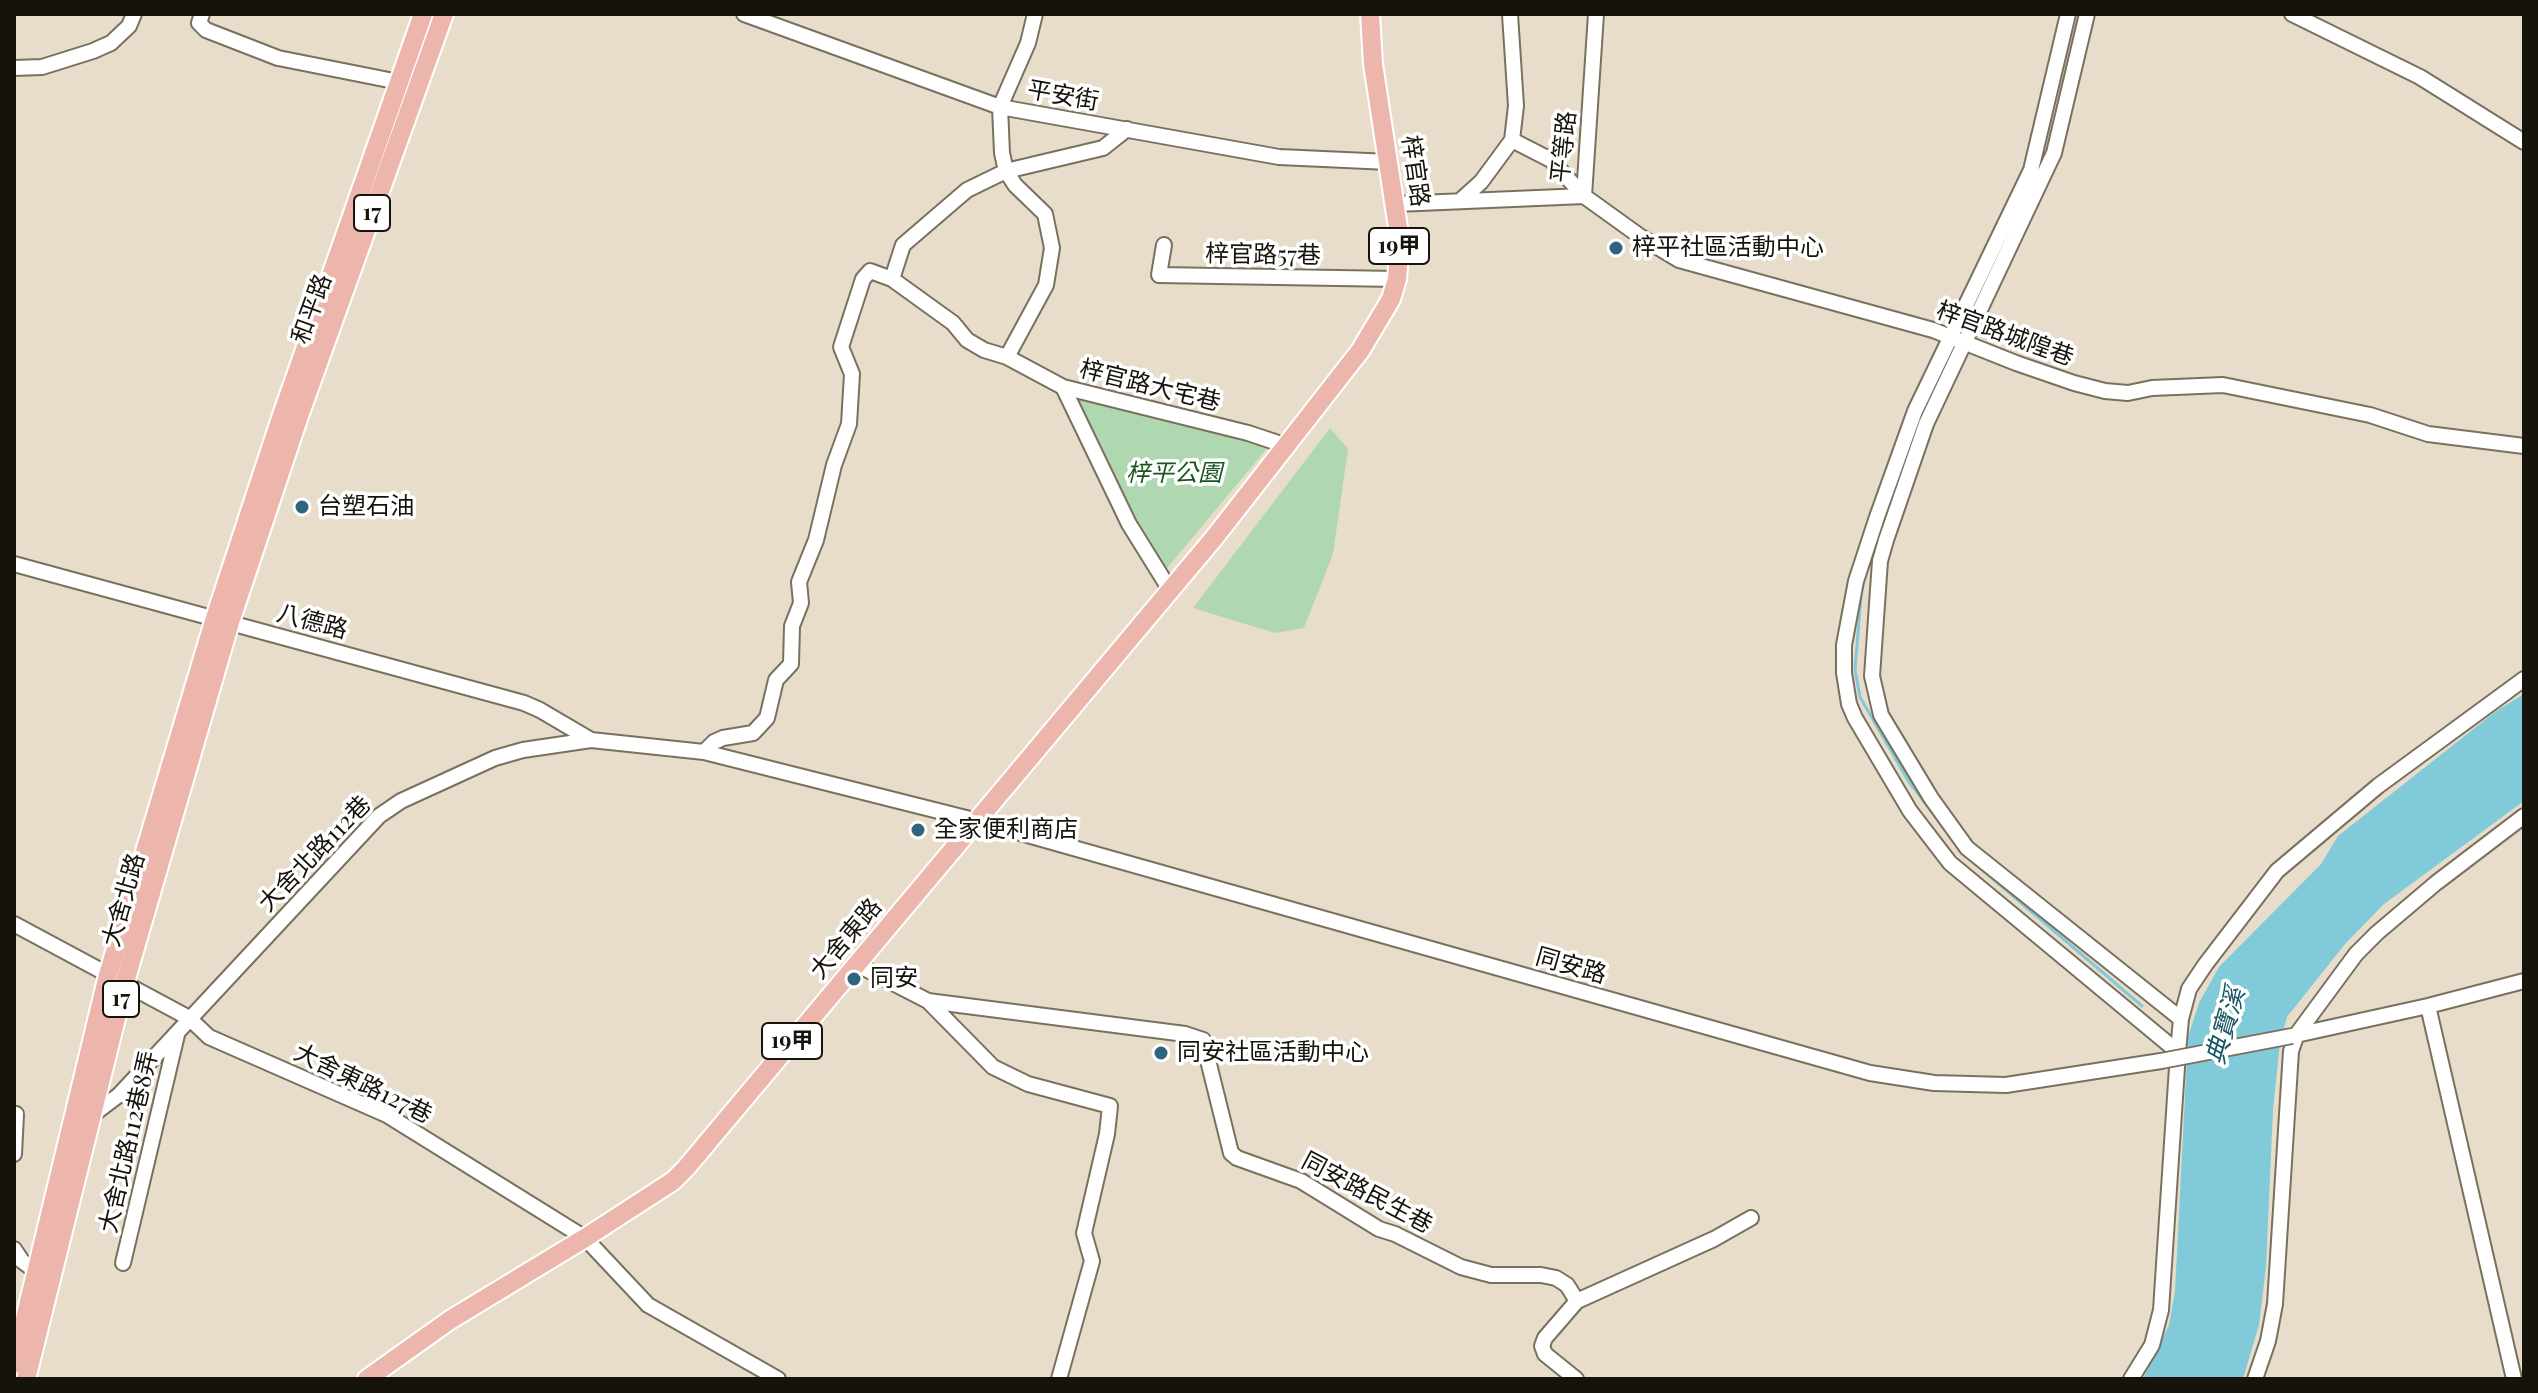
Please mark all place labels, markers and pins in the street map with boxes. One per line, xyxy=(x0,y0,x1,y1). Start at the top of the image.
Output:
place label: 梓平社區活動中心 xyxy=(1632,234,1824,262)
marker: 梓平社區活動中心 xyxy=(1607,239,1625,257)
place label: 台塑石油 xyxy=(318,493,414,521)
marker: 台塑石油 xyxy=(293,498,311,516)
place label: 全家便利商店 xyxy=(934,816,1078,844)
marker: 全家便利商店 xyxy=(909,821,927,839)
place label: 同安 xyxy=(870,965,918,993)
marker: 同安 xyxy=(845,970,863,988)
place label: 同安社區活動中心 xyxy=(1177,1039,1369,1067)
marker: 同安社區活動中心 xyxy=(1152,1044,1170,1062)

